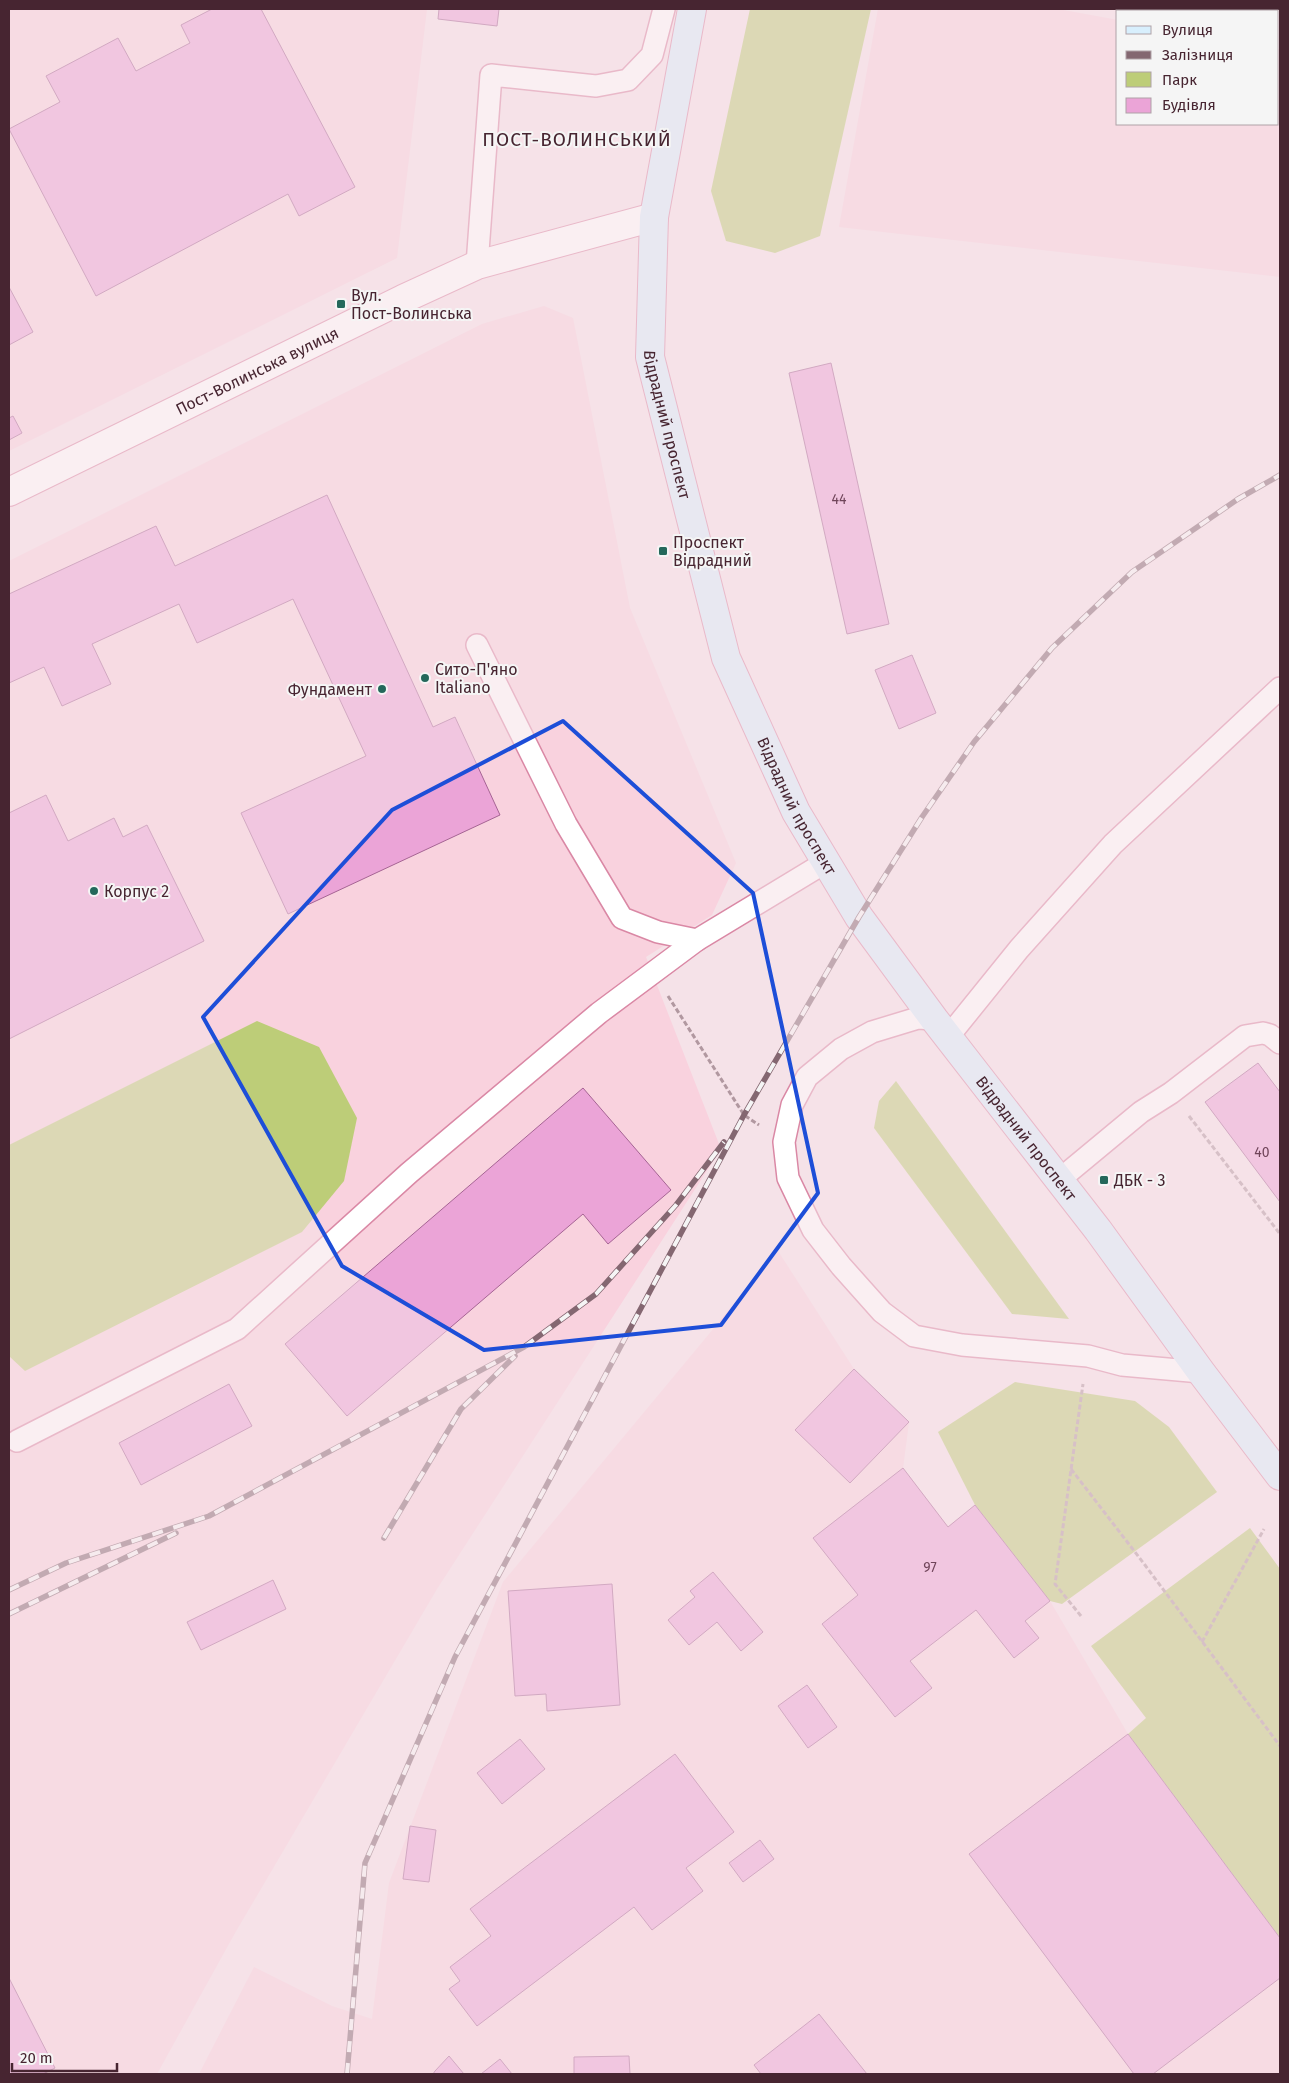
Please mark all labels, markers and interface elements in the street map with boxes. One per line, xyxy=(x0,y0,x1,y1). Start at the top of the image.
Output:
legend xyxy=(1116,10,1279,125)
text: Вулиця xyxy=(1162,21,1213,39)
text: Залізниця xyxy=(1162,46,1233,64)
text: Парк xyxy=(1162,71,1197,89)
text: Будівля xyxy=(1162,96,1216,114)
district label: ПОСТ-ВОЛИНСЬКИЙ xyxy=(482,128,672,151)
place label: Вул. Пост-Волинська xyxy=(351,286,472,323)
marker: Вул. Пост-Волинська xyxy=(335,298,347,310)
street label: Пост-Волинська вулиця xyxy=(172,323,341,418)
street label: Відрадний проспект xyxy=(640,350,695,502)
house number: 44 xyxy=(832,491,847,508)
place label: Проспект Відрадний xyxy=(673,533,752,570)
marker: Проспект Відрадний xyxy=(657,545,669,557)
place label: Сито-П'яно Italiano xyxy=(435,660,518,697)
marker: Сито-П'яно Italiano xyxy=(419,672,431,684)
place label: Фундамент xyxy=(288,680,373,699)
marker: Фундамент xyxy=(376,683,388,695)
street label: Відрадний проспект xyxy=(754,734,841,879)
place label: Корпус 2 xyxy=(104,882,169,901)
marker: Корпус 2 xyxy=(88,885,100,897)
street label: Відрадний проспект xyxy=(972,1072,1081,1205)
house number: 40 xyxy=(1254,1144,1270,1161)
place label: ДБК - 3 xyxy=(1113,1171,1165,1190)
marker: ДБК - 3 xyxy=(1098,1174,1110,1186)
house number: 97 xyxy=(923,1559,937,1576)
scale bar xyxy=(12,2040,118,2072)
text: 20 m xyxy=(20,2049,53,2067)

